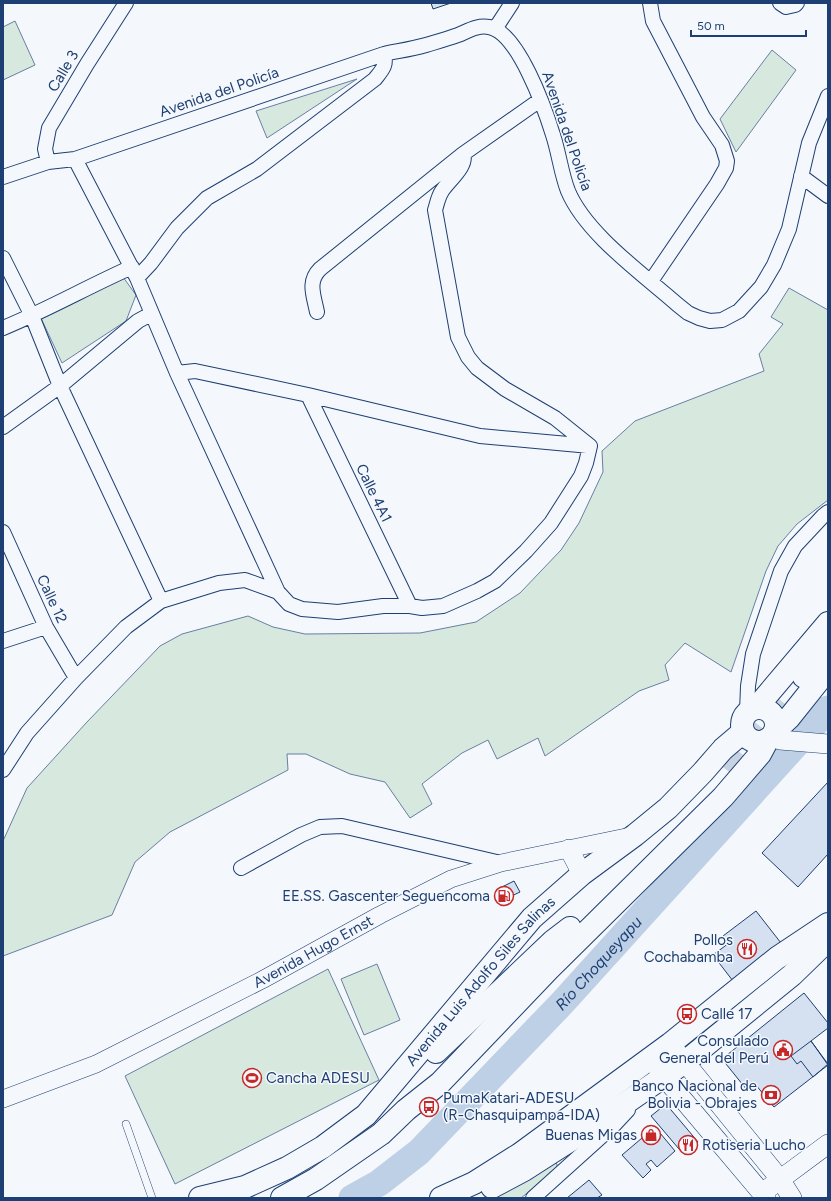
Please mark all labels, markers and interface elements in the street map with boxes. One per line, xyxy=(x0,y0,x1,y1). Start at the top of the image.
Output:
scale bar xyxy=(691,12,806,38)
text: 50 m xyxy=(697,19,725,33)
street label: Calle 3 xyxy=(44,47,82,95)
street label: Avenida del Policía xyxy=(157,63,281,121)
street label: Avenida del Policía xyxy=(538,69,596,193)
street label: Calle 4A1 xyxy=(352,461,396,525)
street label: Calle 12 xyxy=(33,572,71,626)
fuel station icon: EE.SS. Gascenter Seguencoma xyxy=(493,885,515,907)
place label: EE.SS. Gascenter Seguencoma xyxy=(282,887,490,905)
street label: Avenida Luis Adolfo Siles Salinas xyxy=(402,893,559,1070)
street label: Avenida Hugo Ernst xyxy=(251,911,377,992)
water label: Río Choqueyapu xyxy=(551,912,646,1014)
place label: Pollos Cochabamba xyxy=(644,931,733,966)
restaurant icon: Pollos Cochabamba xyxy=(736,938,758,960)
bus stop icon: Calle 17 xyxy=(676,1003,698,1025)
place label: Calle 17 xyxy=(701,1005,752,1023)
place label: Consulado General del Perú xyxy=(659,1032,769,1067)
public building icon: Consulado General del Perú xyxy=(772,1039,794,1061)
sports icon: Cancha ADESU xyxy=(241,1067,263,1089)
place label: Cancha ADESU xyxy=(266,1069,370,1087)
place label: Banco Nacional de Bolivia - Obrajes xyxy=(632,1077,757,1112)
bank icon: Banco Nacional de Bolivia - Obrajes xyxy=(760,1084,782,1106)
place label: PumaKatari-ADESU (R-Chasquipampa-IDA) xyxy=(443,1089,600,1124)
bus stop icon: PumaKatari-ADESU (R-Chasquipampa-IDA) xyxy=(418,1096,440,1118)
shop icon: Buenas Migas xyxy=(640,1124,662,1146)
place label: Buenas Migas xyxy=(545,1126,637,1144)
restaurant icon: Rotiseria Lucho xyxy=(677,1134,699,1156)
place label: Rotiseria Lucho xyxy=(702,1136,806,1154)

